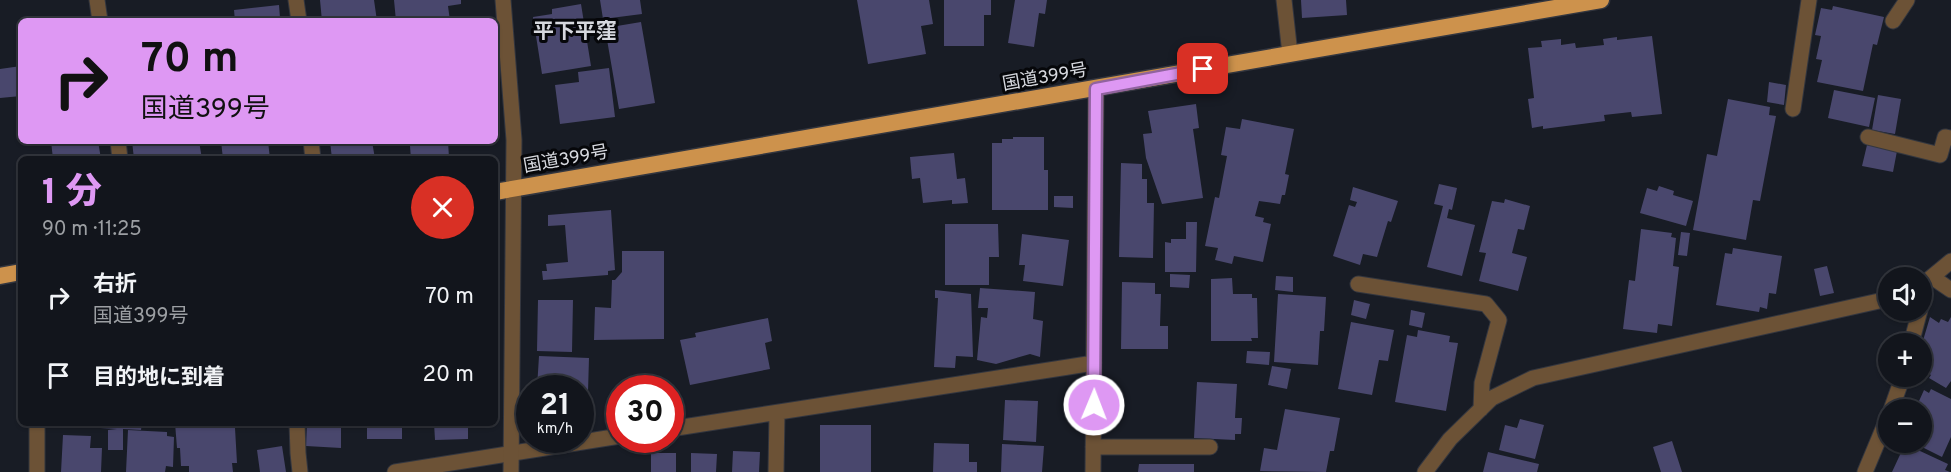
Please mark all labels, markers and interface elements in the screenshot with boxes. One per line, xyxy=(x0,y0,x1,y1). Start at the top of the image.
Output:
district label: 平下平窪 xyxy=(533,19,617,46)
text: 70 m xyxy=(141,34,239,87)
icon: right xyxy=(42,42,120,120)
pin xyxy=(1177,43,1228,94)
icon: arrive xyxy=(1186,52,1219,85)
street label: 国道399号 xyxy=(1001,59,1089,97)
text: 国道399号 xyxy=(141,93,270,127)
street label: 国道399号 xyxy=(522,141,610,179)
text: 1 分 xyxy=(42,171,102,217)
button: close xyxy=(411,176,474,239)
text: 90 m · 11:25 xyxy=(42,217,142,243)
map controls xyxy=(1878,267,1932,453)
button: sound xyxy=(1878,267,1932,321)
text: 右折 xyxy=(93,272,137,299)
icon: right xyxy=(42,281,75,314)
text: 70 m xyxy=(425,284,474,311)
text: 国道399号 xyxy=(93,304,189,330)
button: + xyxy=(1878,333,1932,387)
icon: arrive xyxy=(42,359,75,392)
text: 20 m xyxy=(423,362,474,389)
text: 目的地に到着 xyxy=(93,365,225,392)
position arrow xyxy=(1062,373,1126,437)
speed limit sign: 30 xyxy=(606,375,684,453)
text: 21 xyxy=(540,388,570,425)
button: − xyxy=(1878,399,1932,453)
text: km/h xyxy=(537,420,573,439)

